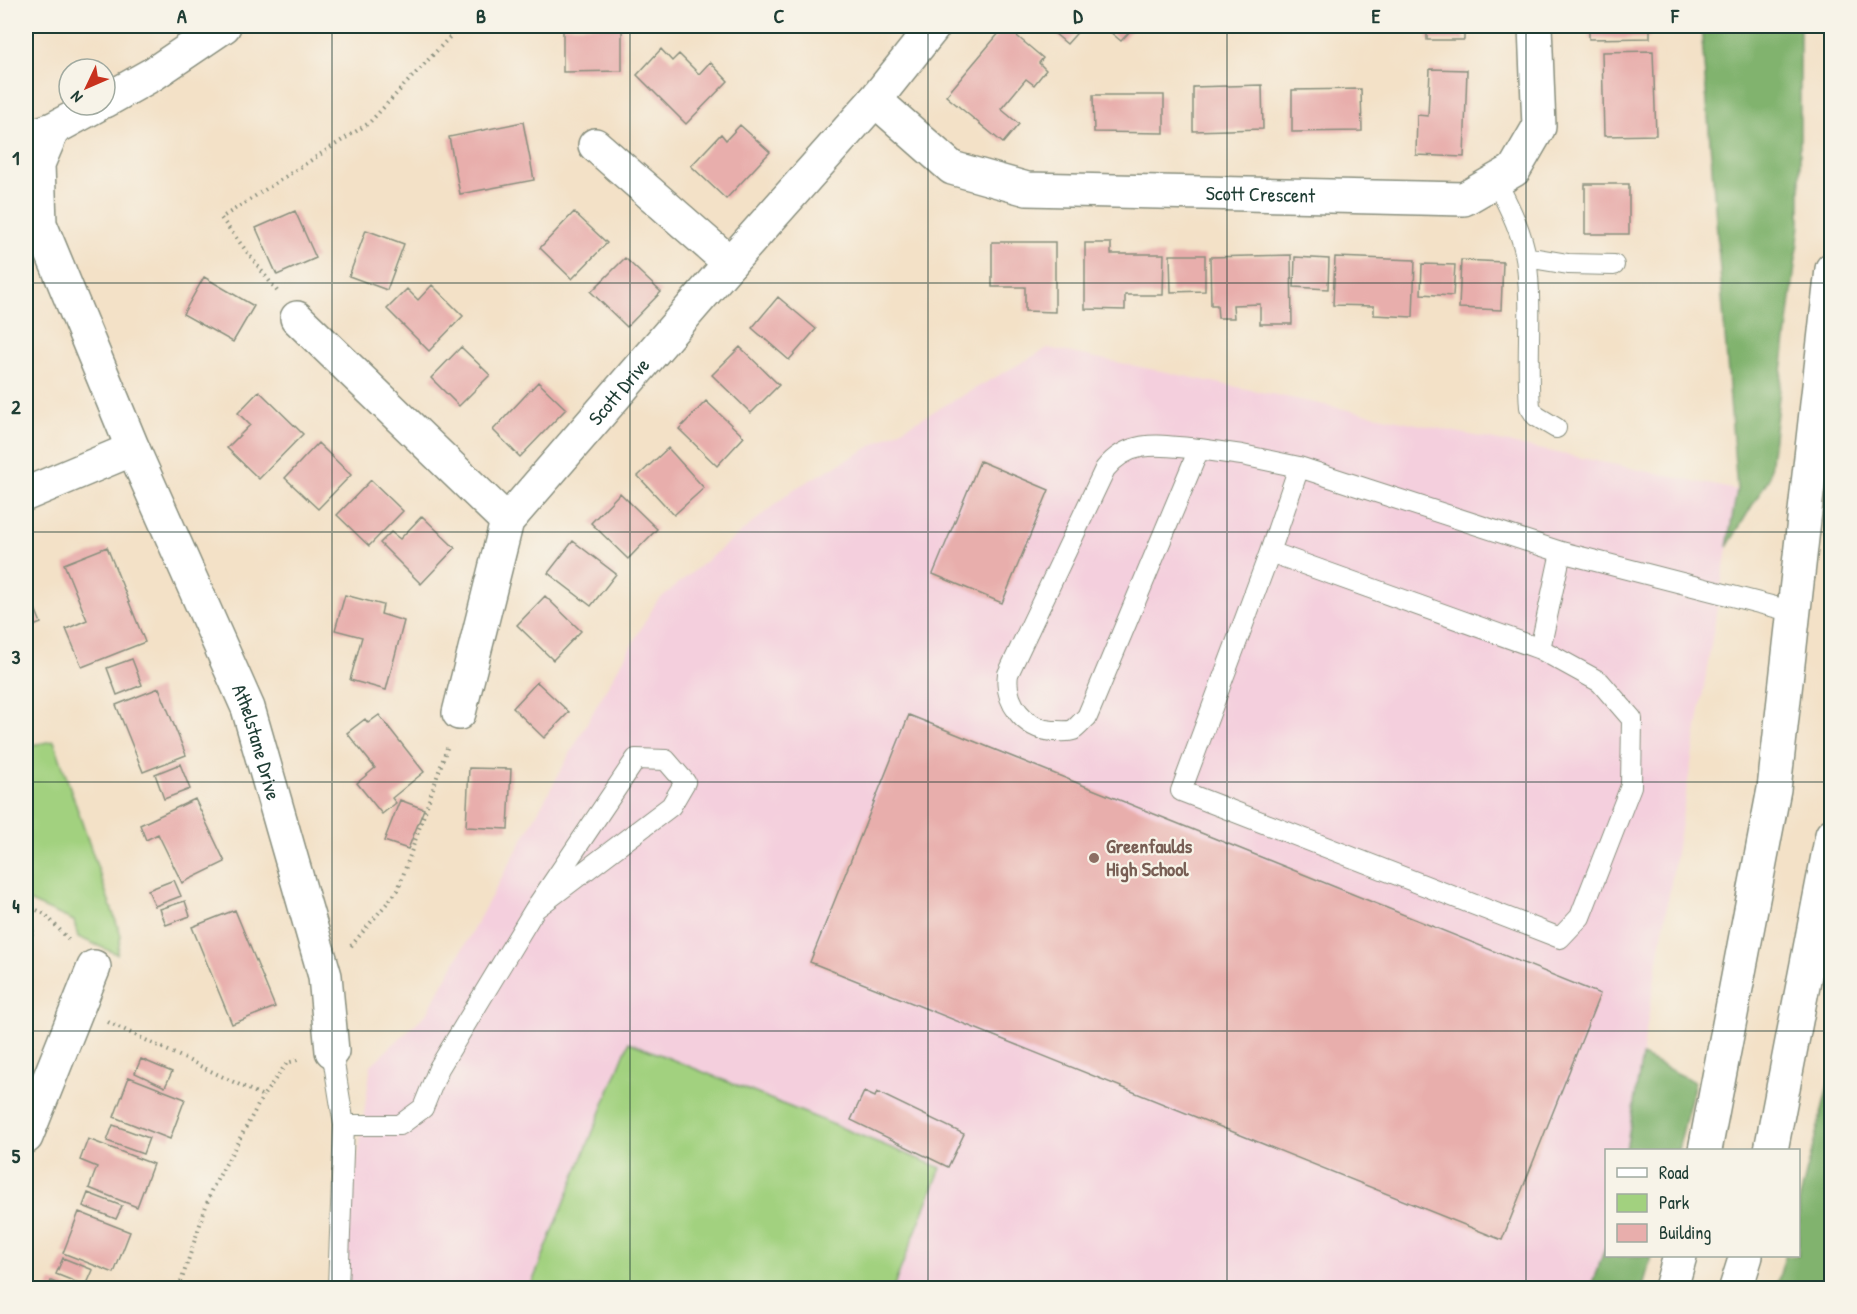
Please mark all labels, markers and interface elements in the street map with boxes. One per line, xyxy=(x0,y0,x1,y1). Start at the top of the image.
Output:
text: A xyxy=(177,2,187,29)
text: B xyxy=(476,2,486,29)
text: C xyxy=(774,2,785,29)
text: D xyxy=(1073,2,1083,29)
text: E xyxy=(1372,2,1381,29)
text: F xyxy=(1670,2,1680,29)
north arrow xyxy=(57,57,117,117)
text: N xyxy=(65,86,87,108)
text: 1 xyxy=(12,144,20,171)
street label: Scott Crescent xyxy=(1205,179,1316,209)
street label: Scott Drive xyxy=(582,352,655,431)
text: 2 xyxy=(11,393,21,420)
text: 3 xyxy=(12,643,21,670)
street label: Athelstane Drive xyxy=(226,679,288,803)
place label: Greenfaulds High School xyxy=(1106,832,1192,883)
marker: Greenfaulds High School xyxy=(1087,851,1101,865)
text: 4 xyxy=(12,892,20,919)
text: 5 xyxy=(12,1142,21,1169)
legend xyxy=(1605,1149,1800,1257)
text: Road xyxy=(1659,1160,1689,1185)
text: Park xyxy=(1659,1190,1690,1215)
text: Building xyxy=(1659,1220,1711,1245)

